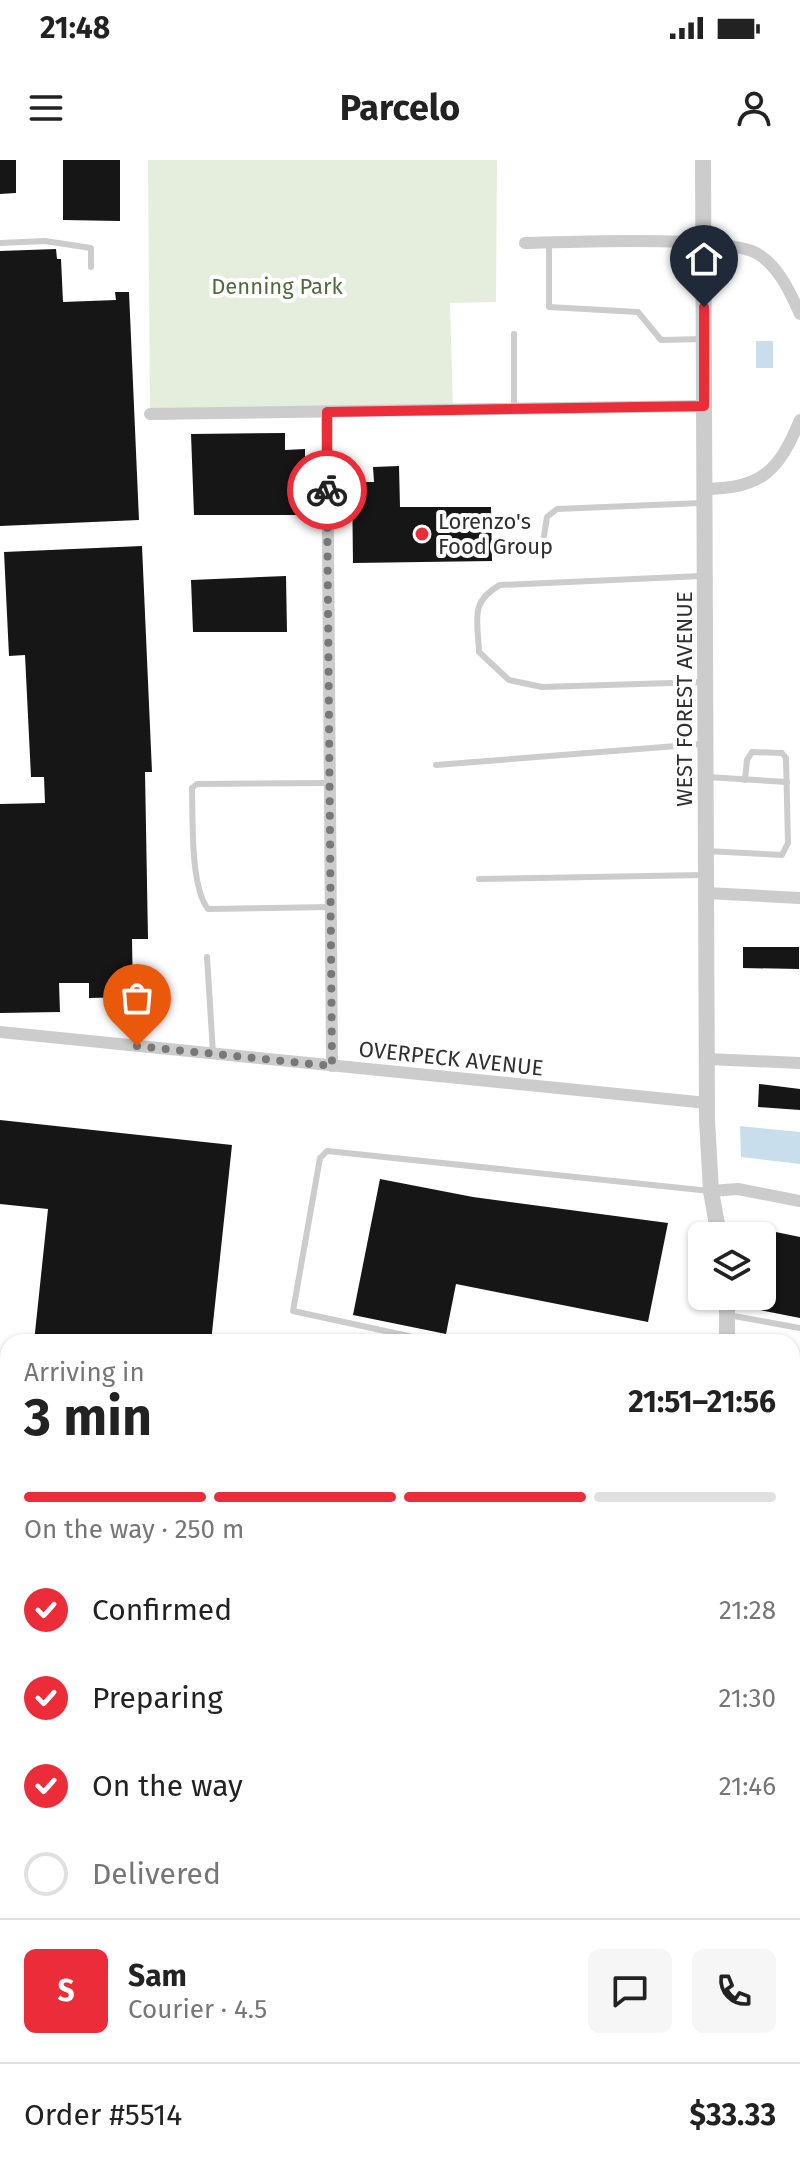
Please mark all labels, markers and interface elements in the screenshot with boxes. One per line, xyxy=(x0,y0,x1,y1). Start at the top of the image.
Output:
text: 21:48 xyxy=(40,10,110,46)
icon: menu xyxy=(24,86,68,130)
text: Parcelo xyxy=(340,86,460,130)
icon: person xyxy=(732,86,776,130)
pin xyxy=(670,225,738,307)
icon: home xyxy=(682,237,726,281)
park label: Denning Park xyxy=(211,273,344,300)
courier xyxy=(287,450,367,530)
icon: bike xyxy=(305,468,349,512)
place label: Lorenzo's Food Group xyxy=(438,508,553,560)
marker: Lorenzo's Food Group xyxy=(413,525,431,543)
street label: WEST FOREST AVENUE xyxy=(671,591,698,807)
pin xyxy=(103,964,171,1046)
icon: bag xyxy=(115,976,159,1020)
street label: OVERPECK AVENUE xyxy=(357,1035,545,1082)
map controls xyxy=(688,1222,776,1310)
button: layers xyxy=(688,1222,776,1310)
text: Arriving in xyxy=(24,1357,145,1388)
text: 21:51–21:56 xyxy=(628,1384,776,1420)
text: 3 min xyxy=(24,1386,152,1449)
text: On the way · 250 m xyxy=(24,1514,244,1545)
icon: check xyxy=(24,1588,68,1632)
text: Confirmed xyxy=(92,1592,232,1628)
text: 21:28 xyxy=(719,1595,776,1626)
icon: check xyxy=(24,1676,68,1720)
text: Preparing xyxy=(92,1680,223,1716)
text: 21:30 xyxy=(719,1683,776,1714)
icon: check xyxy=(24,1764,68,1808)
text: On the way xyxy=(92,1768,243,1804)
text: 21:46 xyxy=(719,1771,776,1802)
text: Delivered xyxy=(92,1856,221,1892)
button: chat xyxy=(588,1949,672,2033)
button: phone xyxy=(692,1949,776,2033)
text: Sam xyxy=(128,1958,187,1994)
text: S xyxy=(57,1973,75,2009)
text: Courier · 4.5 xyxy=(128,1994,267,2025)
text: Order #5514 xyxy=(24,2097,182,2133)
text: $33.33 xyxy=(689,2097,776,2133)

